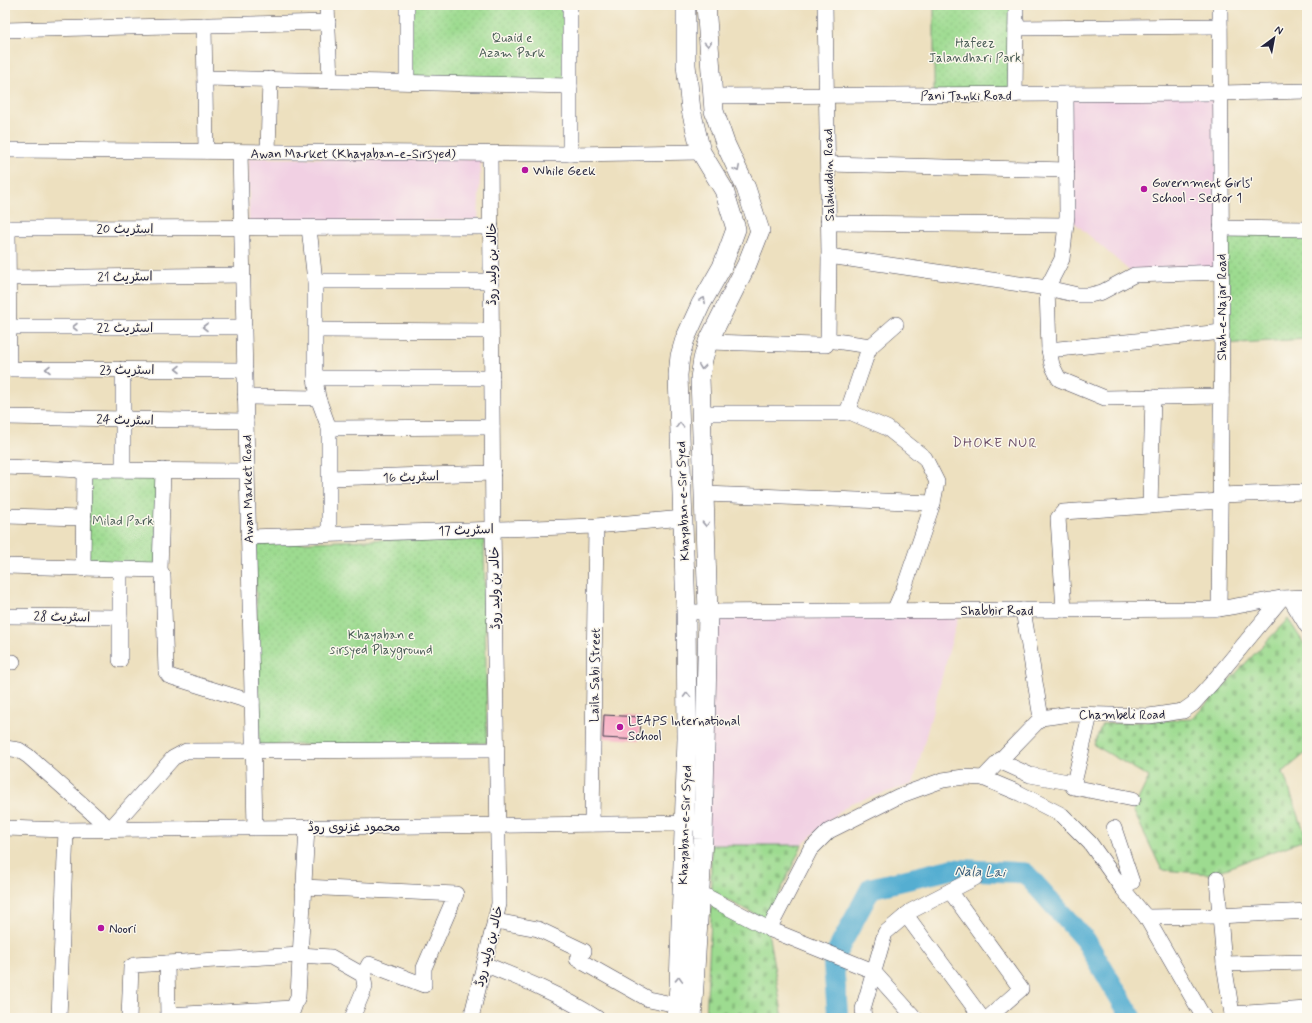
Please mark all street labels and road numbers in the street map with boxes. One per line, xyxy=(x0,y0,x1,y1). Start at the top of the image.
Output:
street label: Pani Tanki Road xyxy=(920,88,1012,105)
street label: Salahuddin Road xyxy=(820,128,839,222)
street label: Awan Market (Khayaban-e-Sirsyed) xyxy=(250,146,456,163)
street label: اسٹریٹ 20 xyxy=(97,221,154,238)
street label: خالد بن ولید روڈ xyxy=(484,222,501,306)
street label: Shah-e-Najar Road xyxy=(1214,254,1231,360)
street label: اسٹریٹ 21 xyxy=(97,269,153,286)
street label: اسٹریٹ 22 xyxy=(97,320,153,337)
street label: اسٹریٹ 23 xyxy=(99,362,155,379)
street label: اسٹریٹ 24 xyxy=(96,411,154,429)
street label: Awan Market Road xyxy=(239,435,258,543)
street label: Khayaban-e-Sir Syed xyxy=(673,441,694,561)
street label: اسٹریٹ 16 xyxy=(383,468,439,487)
street label: اسٹریٹ 17 xyxy=(438,521,494,540)
street label: خالد بن ولید روڈ xyxy=(486,546,505,630)
street label: Shabbir Road xyxy=(961,603,1033,620)
street label: اسٹریٹ 28 xyxy=(33,609,90,626)
street label: Laila Sabi Street xyxy=(586,628,605,722)
street label: Chambeli Road xyxy=(1079,707,1165,724)
street label: Khayaban-e-Sir Syed xyxy=(675,765,696,885)
street label: محمود غزنوی روڈ xyxy=(308,819,400,836)
street label: خالد بن ولید روڈ xyxy=(471,904,508,989)

